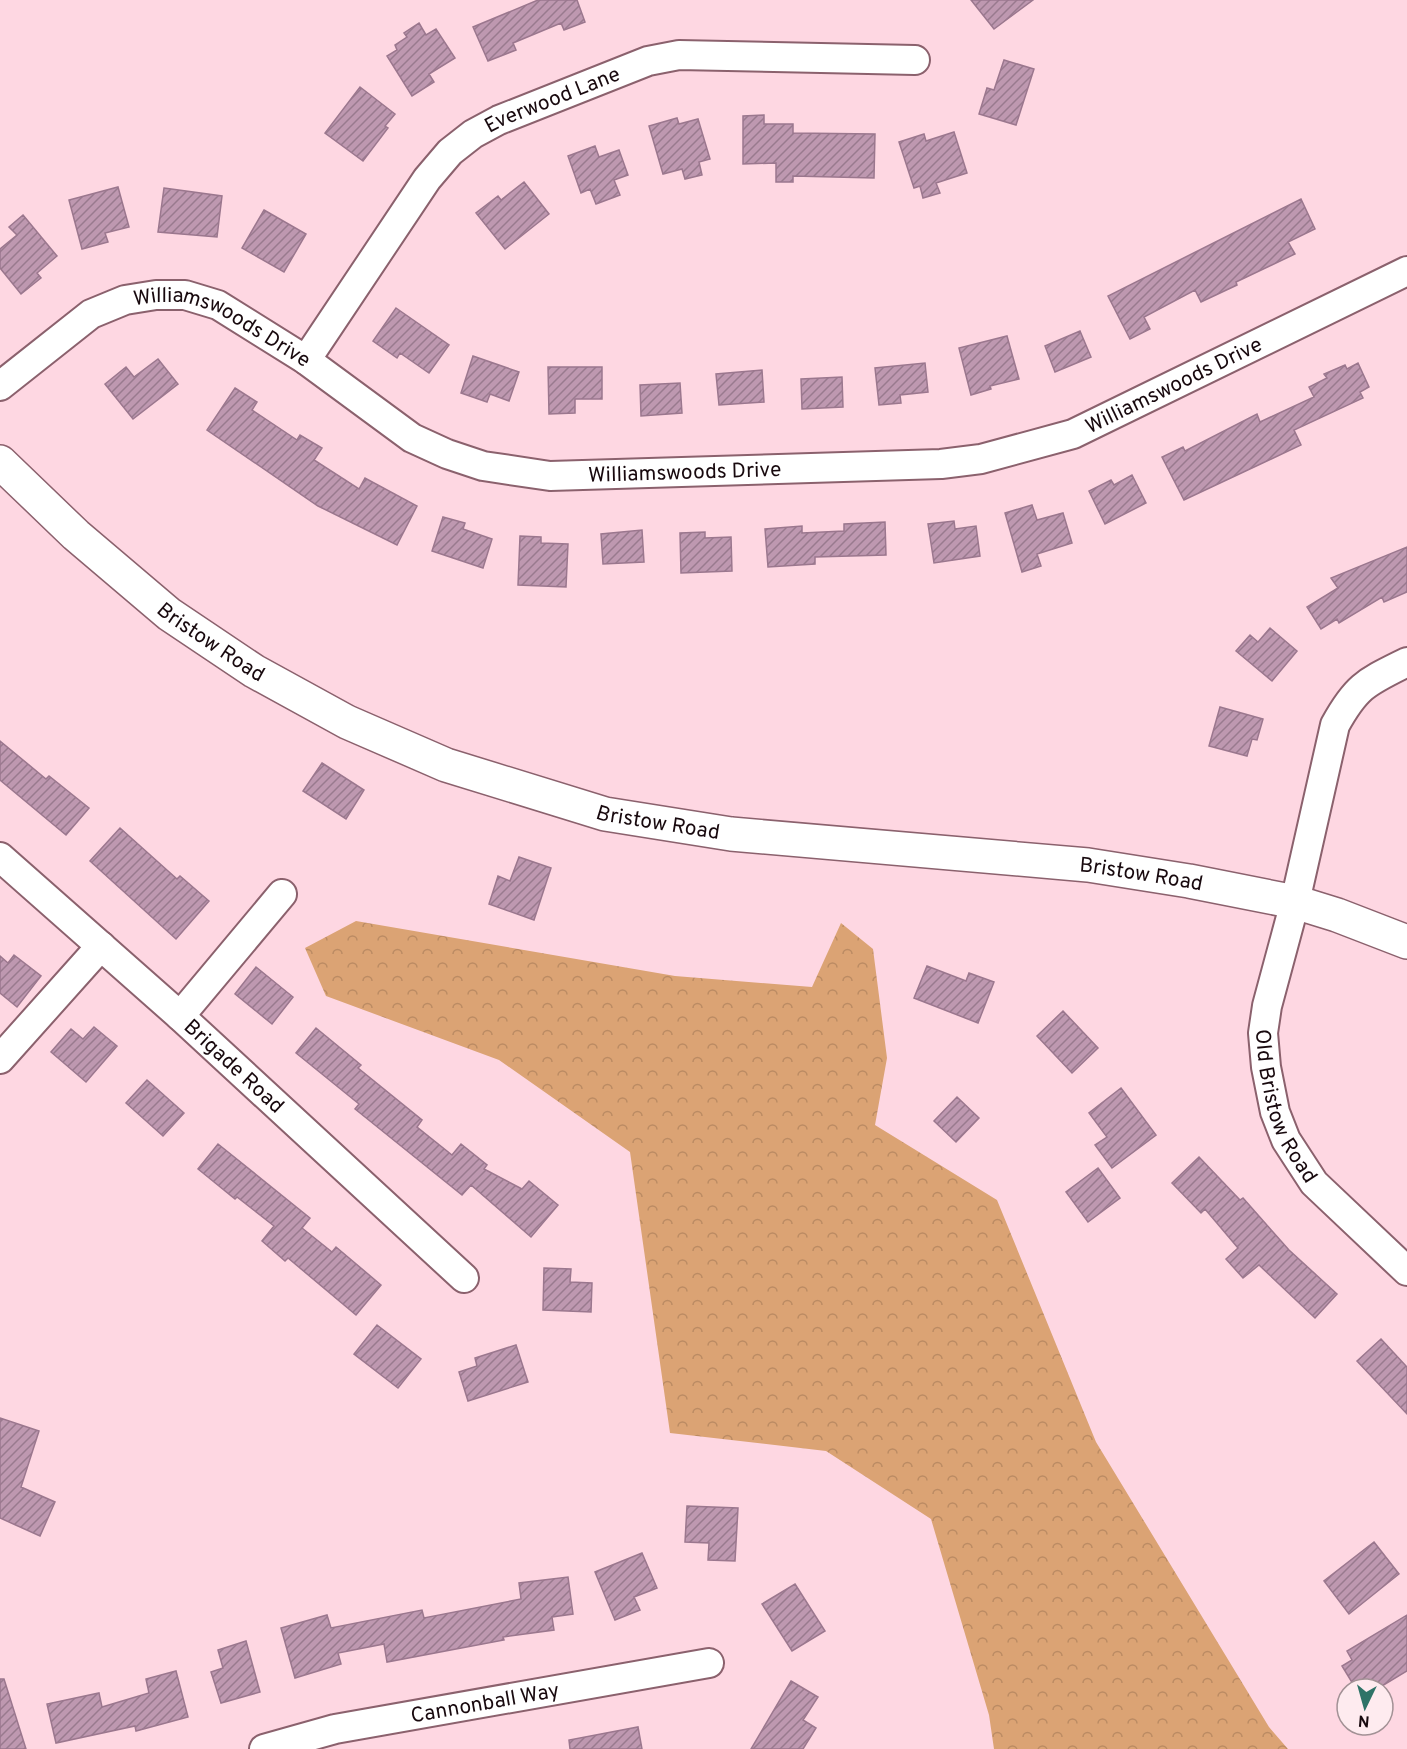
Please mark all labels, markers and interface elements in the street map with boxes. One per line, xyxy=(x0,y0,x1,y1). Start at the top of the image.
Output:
street label: Everwood Lane xyxy=(480,61,625,140)
street label: Williamswoods Drive xyxy=(131,283,315,374)
street label: Williamswoods Drive xyxy=(1081,332,1267,441)
street label: Williamswoods Drive xyxy=(588,457,782,490)
street label: Bristow Road xyxy=(150,597,269,689)
street label: Bristow Road xyxy=(592,800,722,847)
street label: Bristow Road xyxy=(1078,852,1205,898)
street label: Brigade Road xyxy=(177,1014,289,1120)
street label: Old Bristow Road xyxy=(1248,1028,1322,1189)
north arrow xyxy=(1335,1677,1395,1737)
street label: Cannonball Way xyxy=(409,1678,562,1730)
text: N xyxy=(1357,1709,1370,1730)

